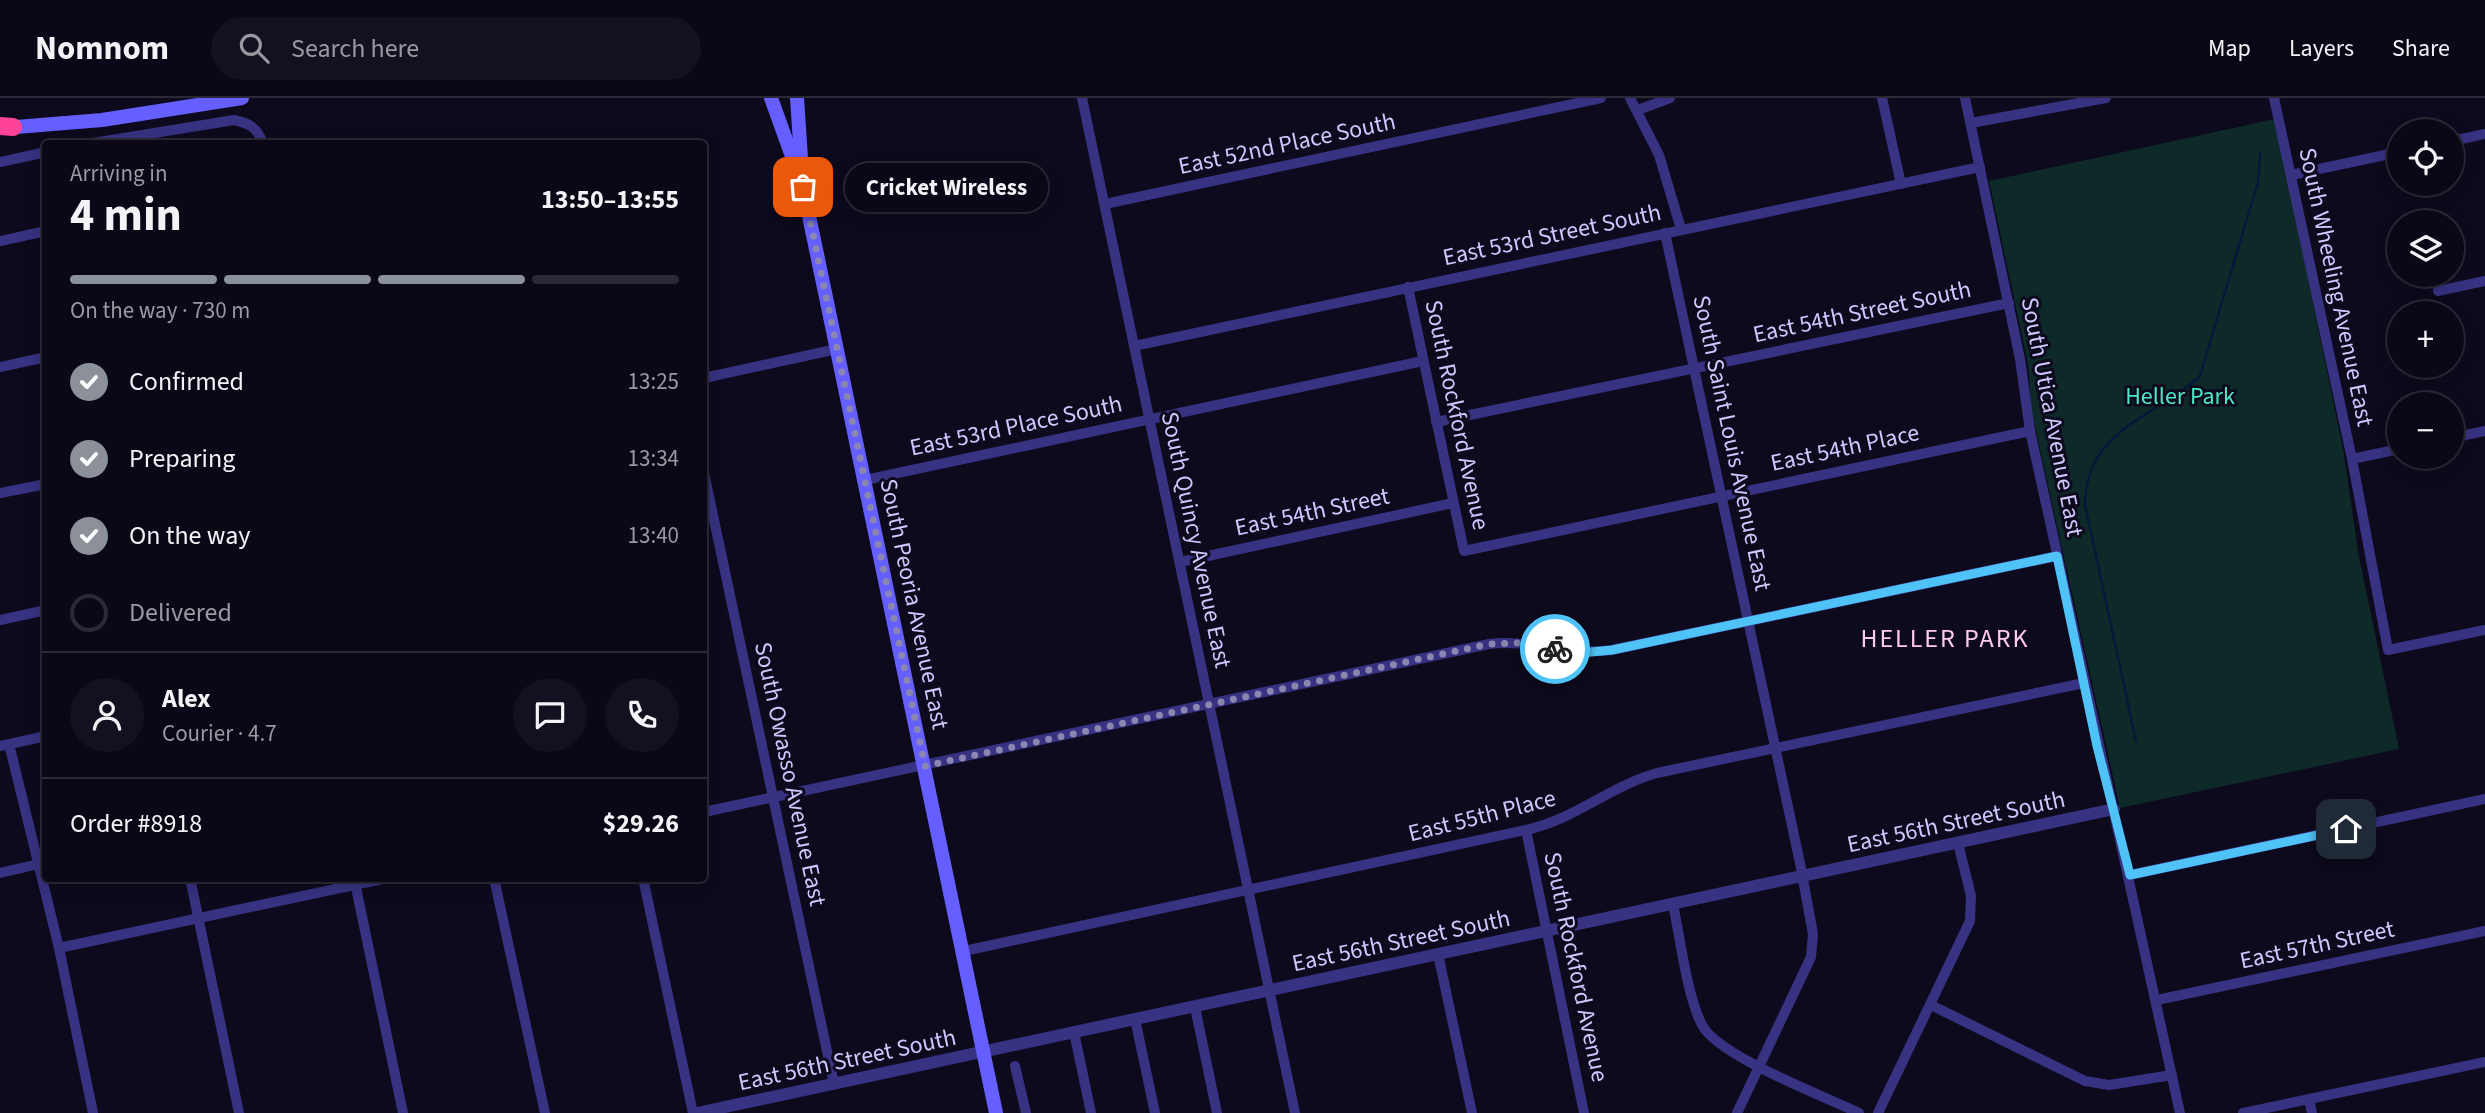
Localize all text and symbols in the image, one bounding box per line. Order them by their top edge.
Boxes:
search box [211,17,701,80]
text: Nomnom [35,25,169,72]
icon: search [235,29,273,67]
text: Search here [291,30,419,67]
text: Map [2208,31,2251,66]
text: Layers [2289,31,2354,66]
text: Share [2392,31,2450,66]
street label: East 52nd Place South [1175,104,1399,184]
map controls [2387,119,2464,469]
button: locate [2387,119,2464,196]
street label: South Wheeling Avenue East [2289,145,2383,429]
text: Arriving in [70,157,168,190]
pin [773,157,833,217]
callout: Cricket Wireless [845,162,1048,212]
icon: bag [784,168,822,206]
text: Cricket Wireless [866,171,1027,204]
text: 13:50–13:55 [541,181,679,218]
text: 4 min [70,183,182,248]
street label: East 53rd Street South [1440,195,1664,275]
button: layers [2387,210,2464,287]
street label: East 54th Street South [1750,272,1974,352]
street label: South Saint Louis Avenue East [1684,292,1780,594]
text: On the way · 730 m [70,294,250,327]
street label: South Utica Avenue East [2012,294,2092,540]
street label: South Rockford Avenue [1416,297,1498,533]
button: + [2387,301,2464,378]
icon: check [70,363,108,401]
text: Confirmed [129,363,244,400]
text: 13:25 [628,365,679,398]
park label: Heller Park [2125,379,2235,414]
street label: East 53rd Place South [907,386,1125,466]
button: − [2387,392,2464,469]
street label: South Quincy Avenue East [1152,409,1240,671]
street label: East 54th Place [1767,415,1923,481]
icon: check [70,440,108,478]
text: Preparing [129,440,235,477]
text: 13:34 [628,442,679,475]
street label: South Peoria Avenue East [870,476,958,732]
street label: East 54th Street [1231,479,1393,545]
icon: check [70,517,108,555]
text: On the way [129,517,250,554]
text: 13:40 [628,519,679,552]
text: Delivered [129,594,232,631]
courier [1520,614,1590,684]
district label: HELLER PARK [1860,620,2030,657]
icon: bike [1536,630,1574,668]
street label: South Owasso Avenue East [745,639,835,909]
button: person [70,678,144,752]
button: chat [513,678,587,752]
button: phone [605,678,679,752]
text: Alex [162,680,211,717]
text: Courier · 4.7 [162,717,277,750]
street label: East 55th Place [1404,781,1560,851]
street label: East 56th Street South [1844,782,2068,862]
pin [2316,799,2376,859]
text: Order #8918 [70,805,202,842]
text: $29.26 [603,805,679,842]
icon: home [2327,810,2365,848]
street label: South Rockford Avenue [1535,849,1617,1085]
street label: East 56th Street South [1289,901,1513,981]
street label: East 57th Street [2236,912,2398,978]
street label: East 56th Street South [735,1020,959,1100]

